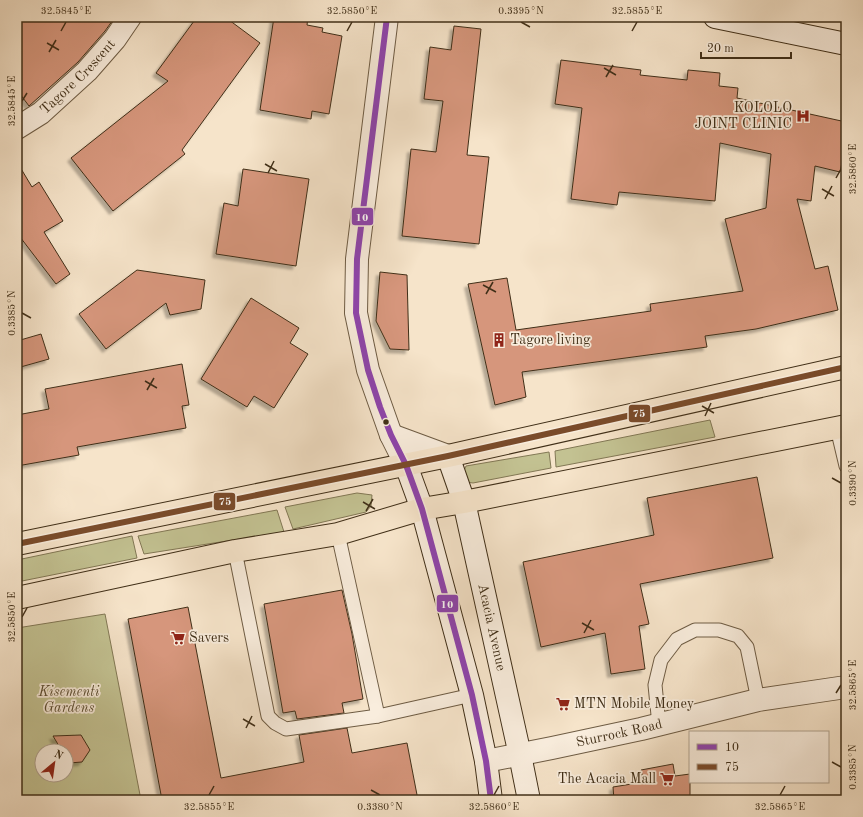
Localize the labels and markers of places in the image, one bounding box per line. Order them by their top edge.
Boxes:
place label: KOLOLO JOINT CLINIC [694,101,792,131]
hospital icon: KOLOLO JOINT CLINIC [795,108,811,124]
building icon: Tagore living [491,332,507,348]
place label: Tagore living [510,333,591,347]
unlabelled marker [381,417,391,427]
supermarket icon: Savers [170,630,186,646]
place label: Savers [189,631,229,645]
supermarket icon: MTN Mobile Money [555,696,571,712]
place label: MTN Mobile Money [574,697,695,711]
supermarket icon: The Acacia Mall [659,771,675,787]
place label: The Acacia Mall [557,772,656,786]

